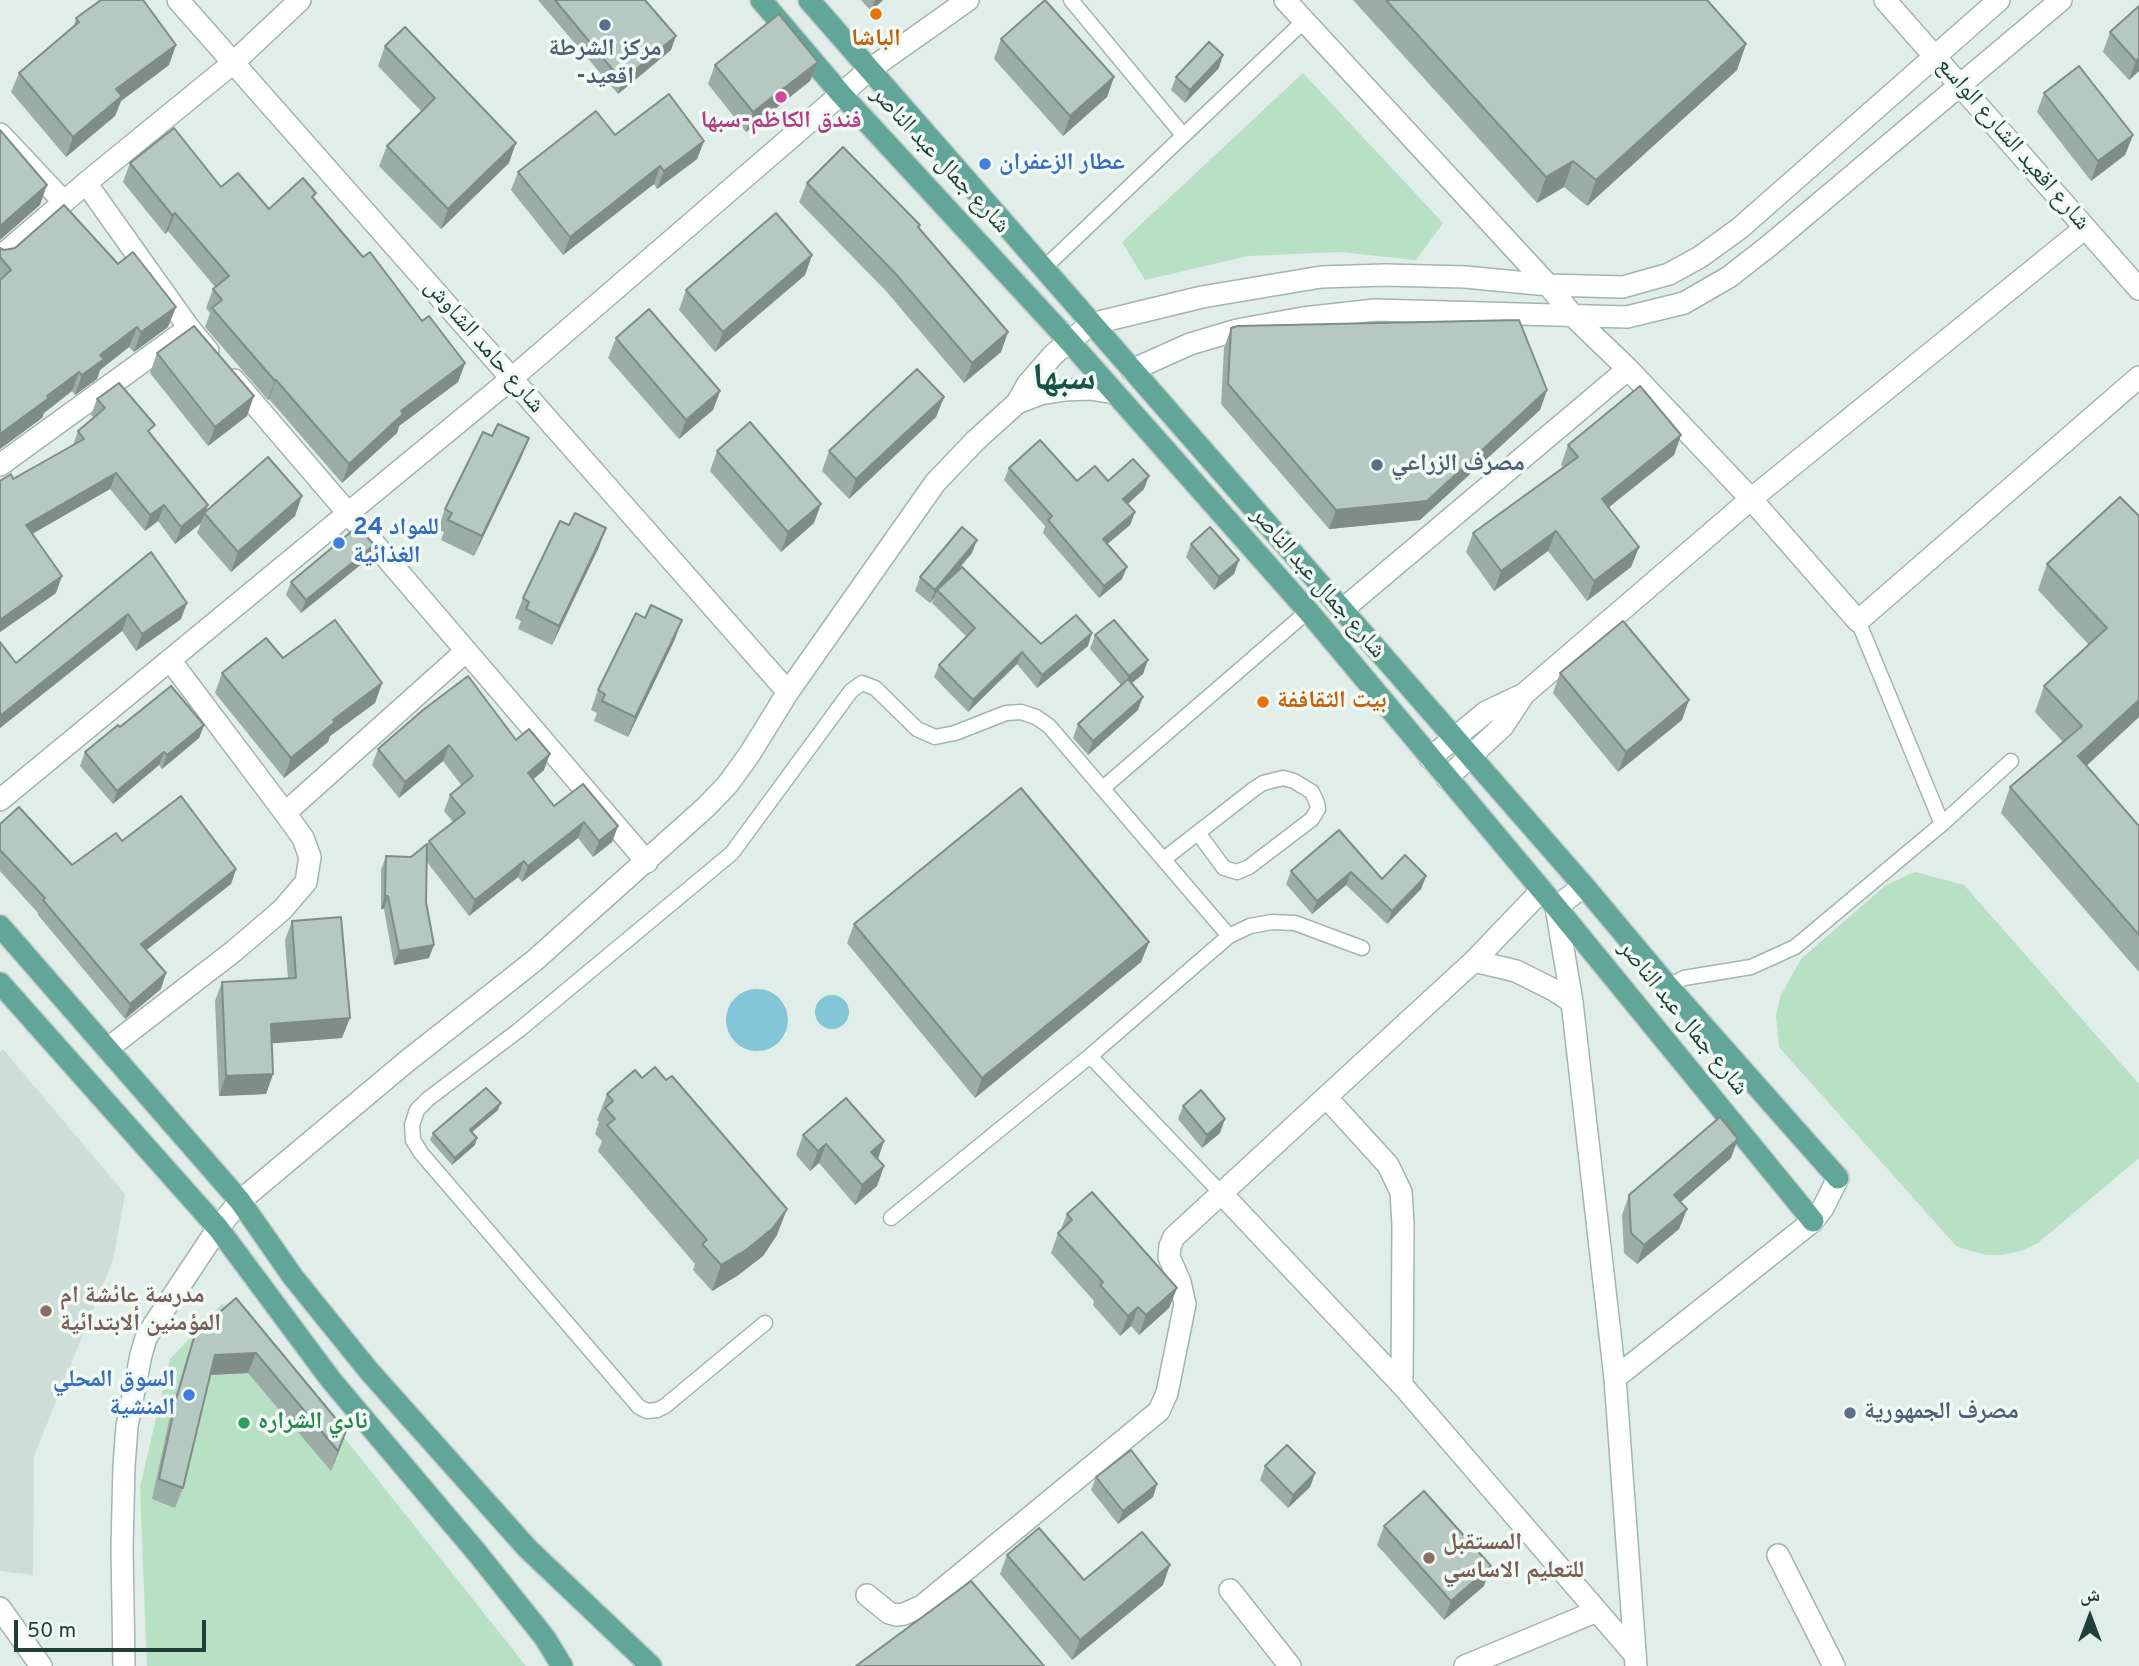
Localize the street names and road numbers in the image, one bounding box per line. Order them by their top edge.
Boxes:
street label: شارع اقعيد الشارع الواسع [1929,53,2095,237]
street label: شارع جمال عبد الناصر [863,81,1015,241]
street label: شارع حامد الشاوش [417,274,549,420]
street label: شارع جمال عبد الناصر [1243,502,1391,666]
street label: شارع جمال عبد الناصر [1611,936,1753,1102]

